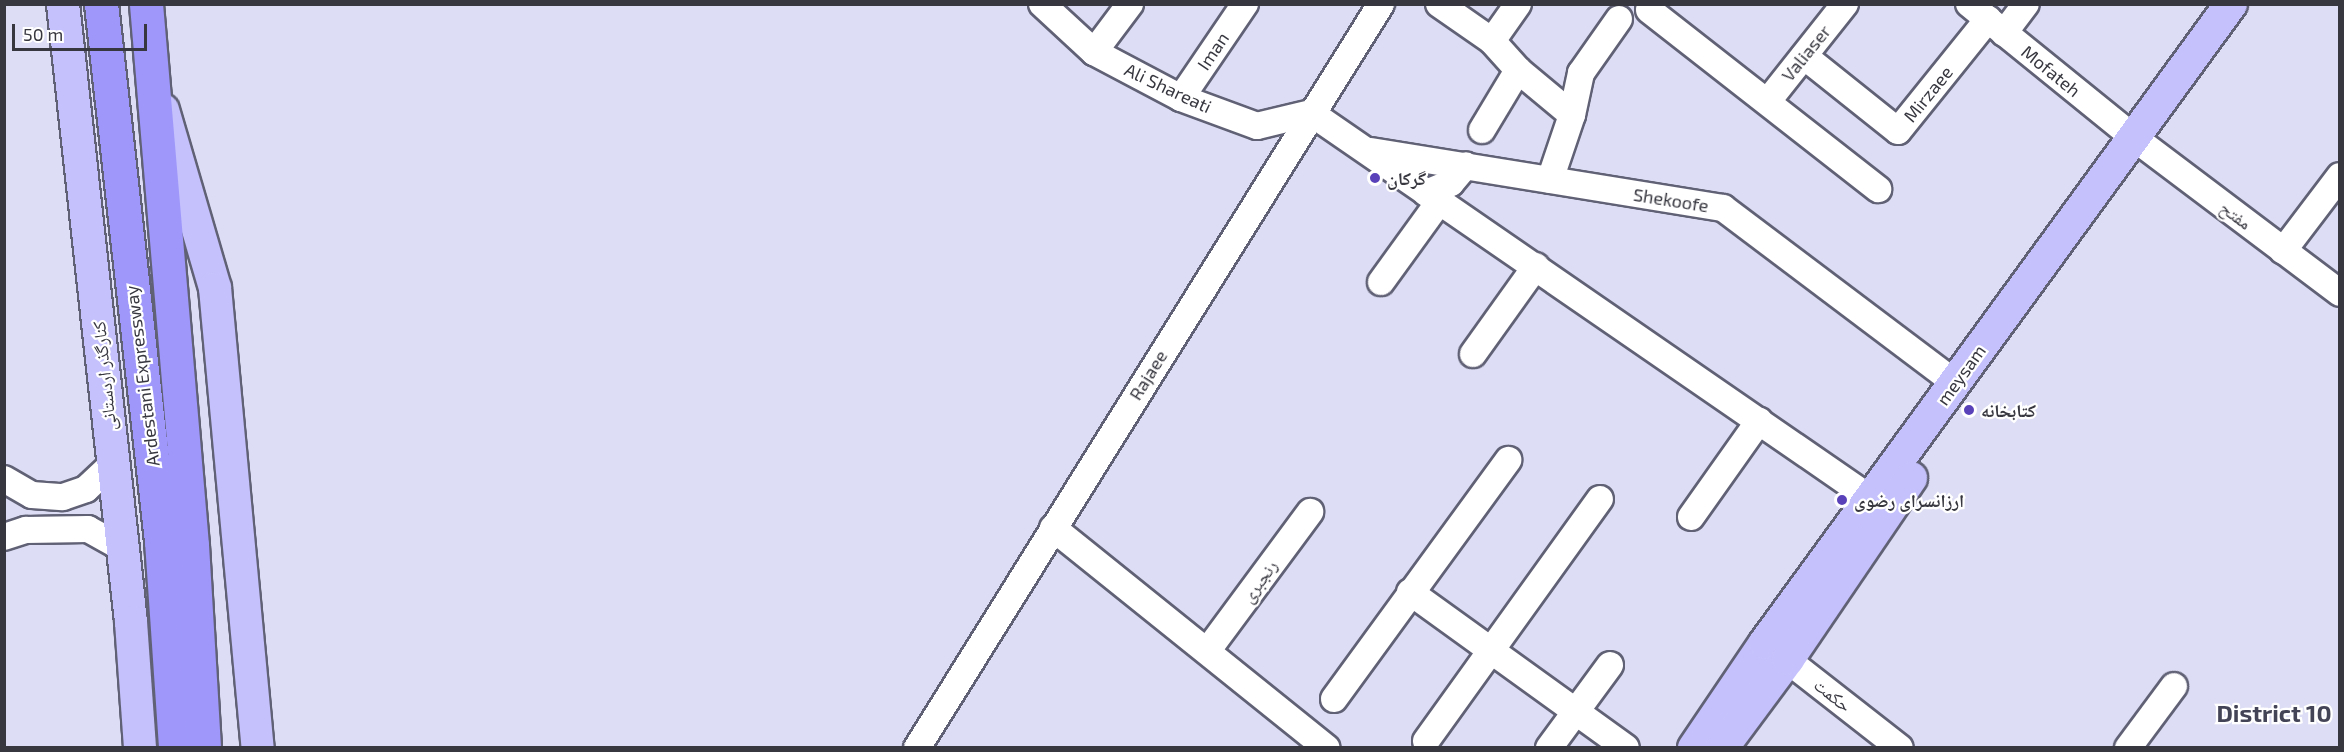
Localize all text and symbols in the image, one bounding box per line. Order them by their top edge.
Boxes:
scale bar [15,12,150,50]
street label: Valiaser [1777,21,1835,85]
text: 50 m [23,23,63,45]
street label: Iman [1193,28,1233,74]
street label: Mofateh [2017,41,2085,101]
street label: Ali Shareati [1121,58,1215,118]
street label: Mirzaee [1899,62,1957,126]
place label: گرکان [1387,167,1426,189]
marker: گرکان [1368,171,1382,185]
street label: Shekoofe [1632,183,1710,217]
street label: مفتح [2216,196,2256,234]
street label: Ardestani Expressway [120,284,164,468]
street label: کنارگذر اردستانی [88,320,120,432]
street label: meysam [1932,340,1990,410]
street label: Rajaee [1124,346,1172,404]
place label: کتابخانه [1981,399,2036,421]
marker: کتابخانه [1962,403,1976,417]
place label: ارزانسرای رضوی [1854,489,1964,511]
marker: ارزانسرای رضوی [1835,493,1849,507]
street label: رنجبری [1236,555,1282,607]
street label: حکمت [1810,674,1856,716]
district label: District 10 [2216,699,2332,727]

